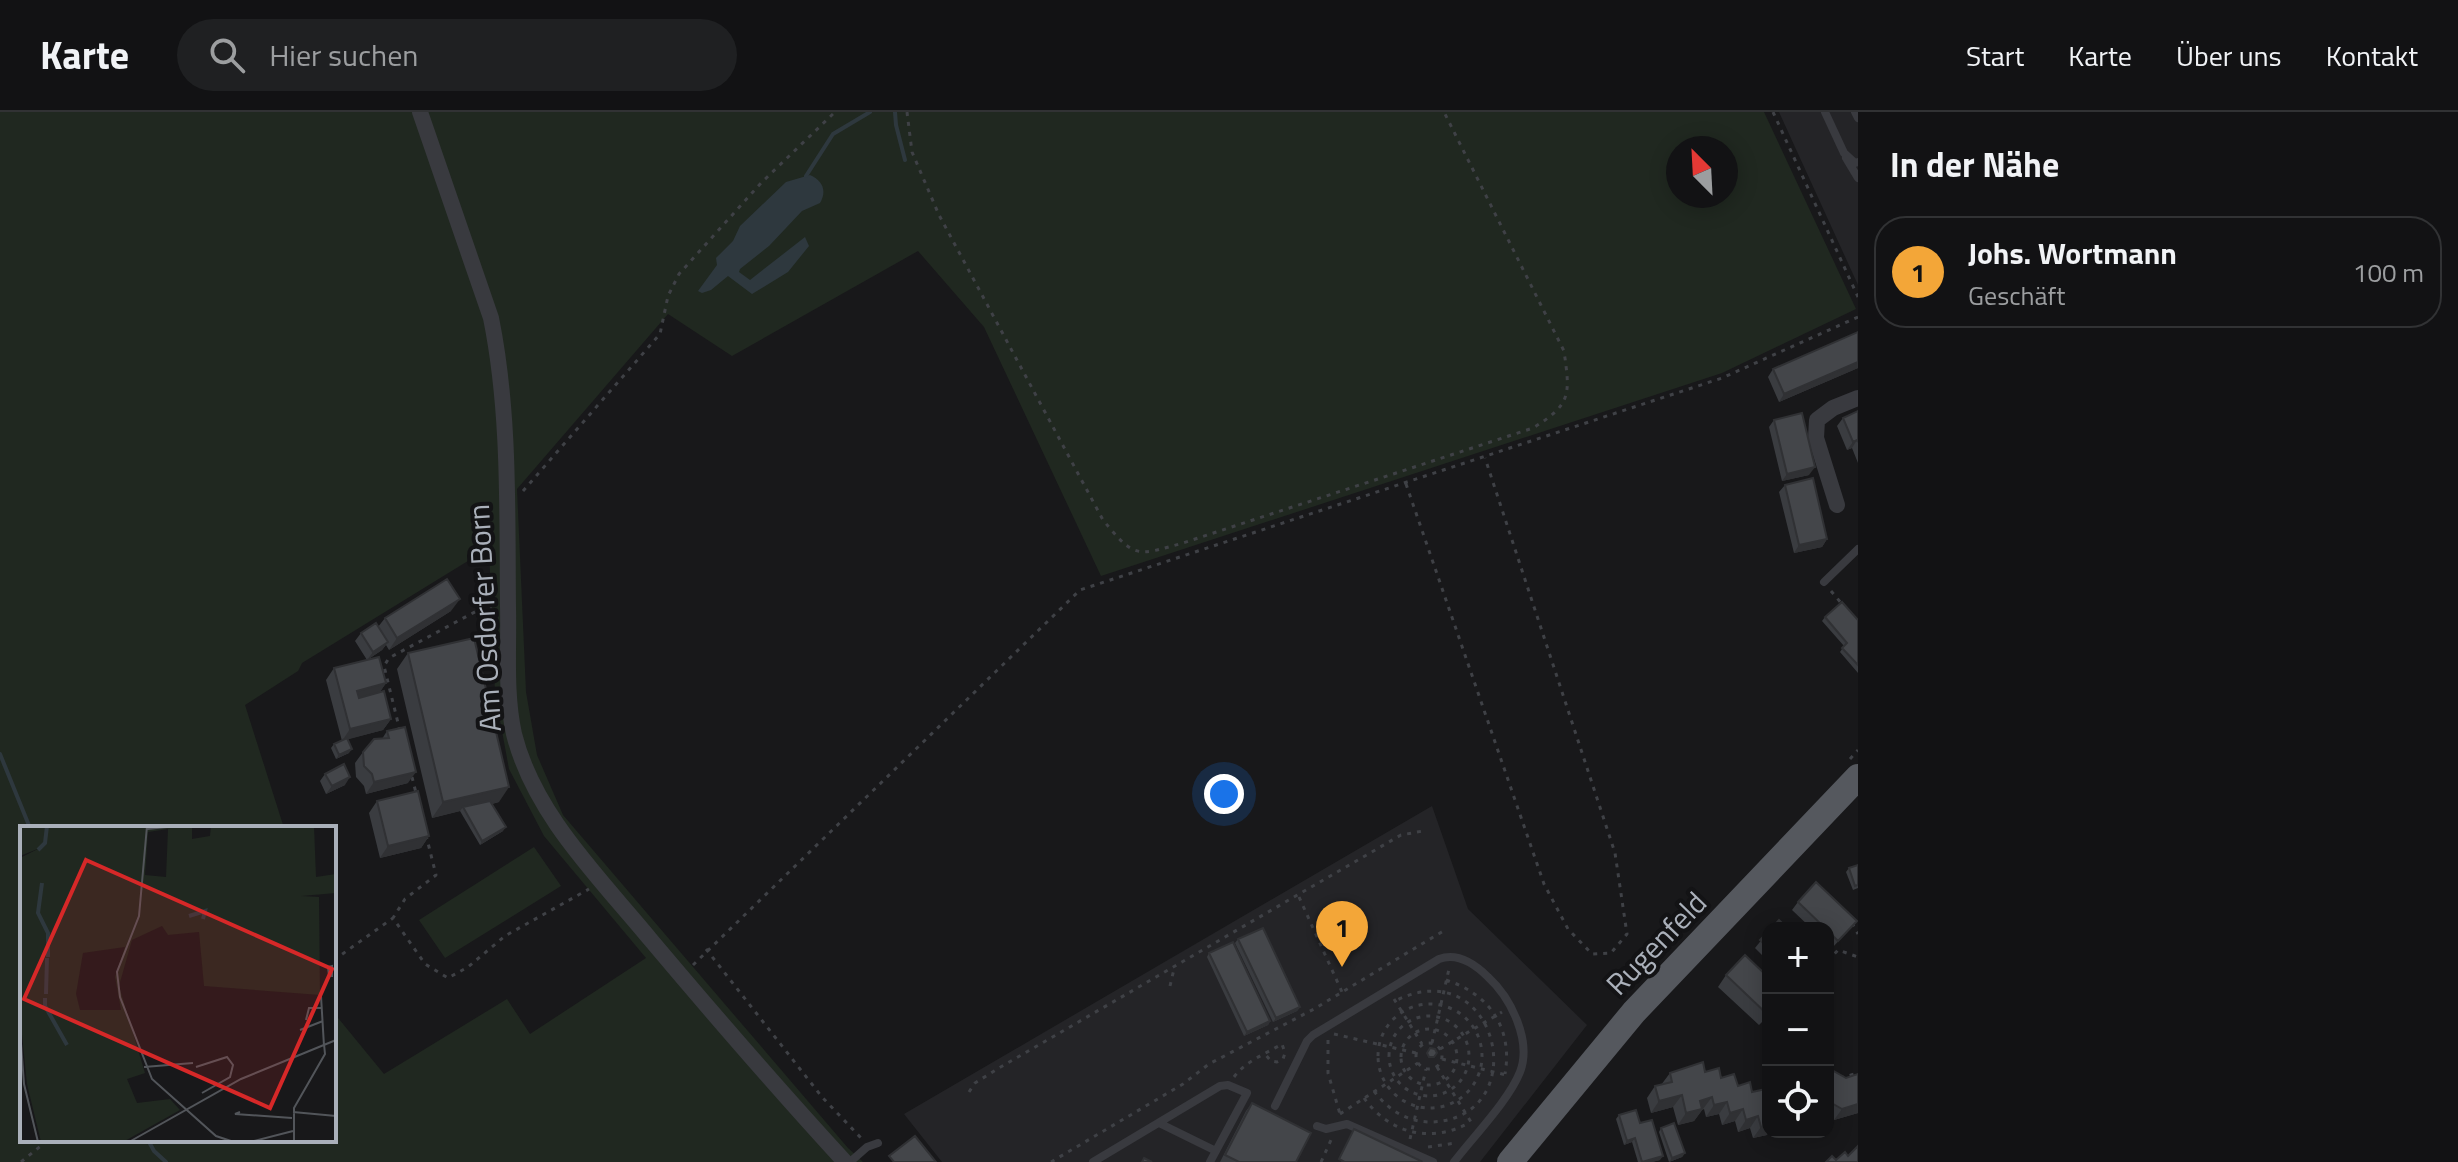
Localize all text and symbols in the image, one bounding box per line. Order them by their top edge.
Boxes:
search box [177,19,737,91]
text: Karte [40,26,129,84]
text: Hier suchen [269,32,418,78]
icon: search [205,33,249,77]
text: Start [1966,34,2024,77]
text: Karte [2068,34,2132,77]
text: Über uns [2176,34,2282,77]
text: Kontakt [2326,34,2418,77]
north arrow [1666,136,1738,208]
text: In der Nähe [1890,138,2059,190]
text: Johs. Wortmann [1968,230,2177,276]
text: 1 [1911,253,1925,292]
text: 100 m [2353,253,2424,292]
text: Geschäft [1968,276,2065,315]
street label: Am Osdorfer Born [455,503,513,733]
your location [1204,774,1244,814]
inset map [20,826,336,1142]
street label: Rugenfeld [1595,881,1717,1005]
pin: 1 [1316,901,1368,967]
map controls [1762,922,1834,1138]
button: + [1762,922,1834,994]
button: − [1762,994,1834,1066]
button: locate [1762,1066,1834,1138]

